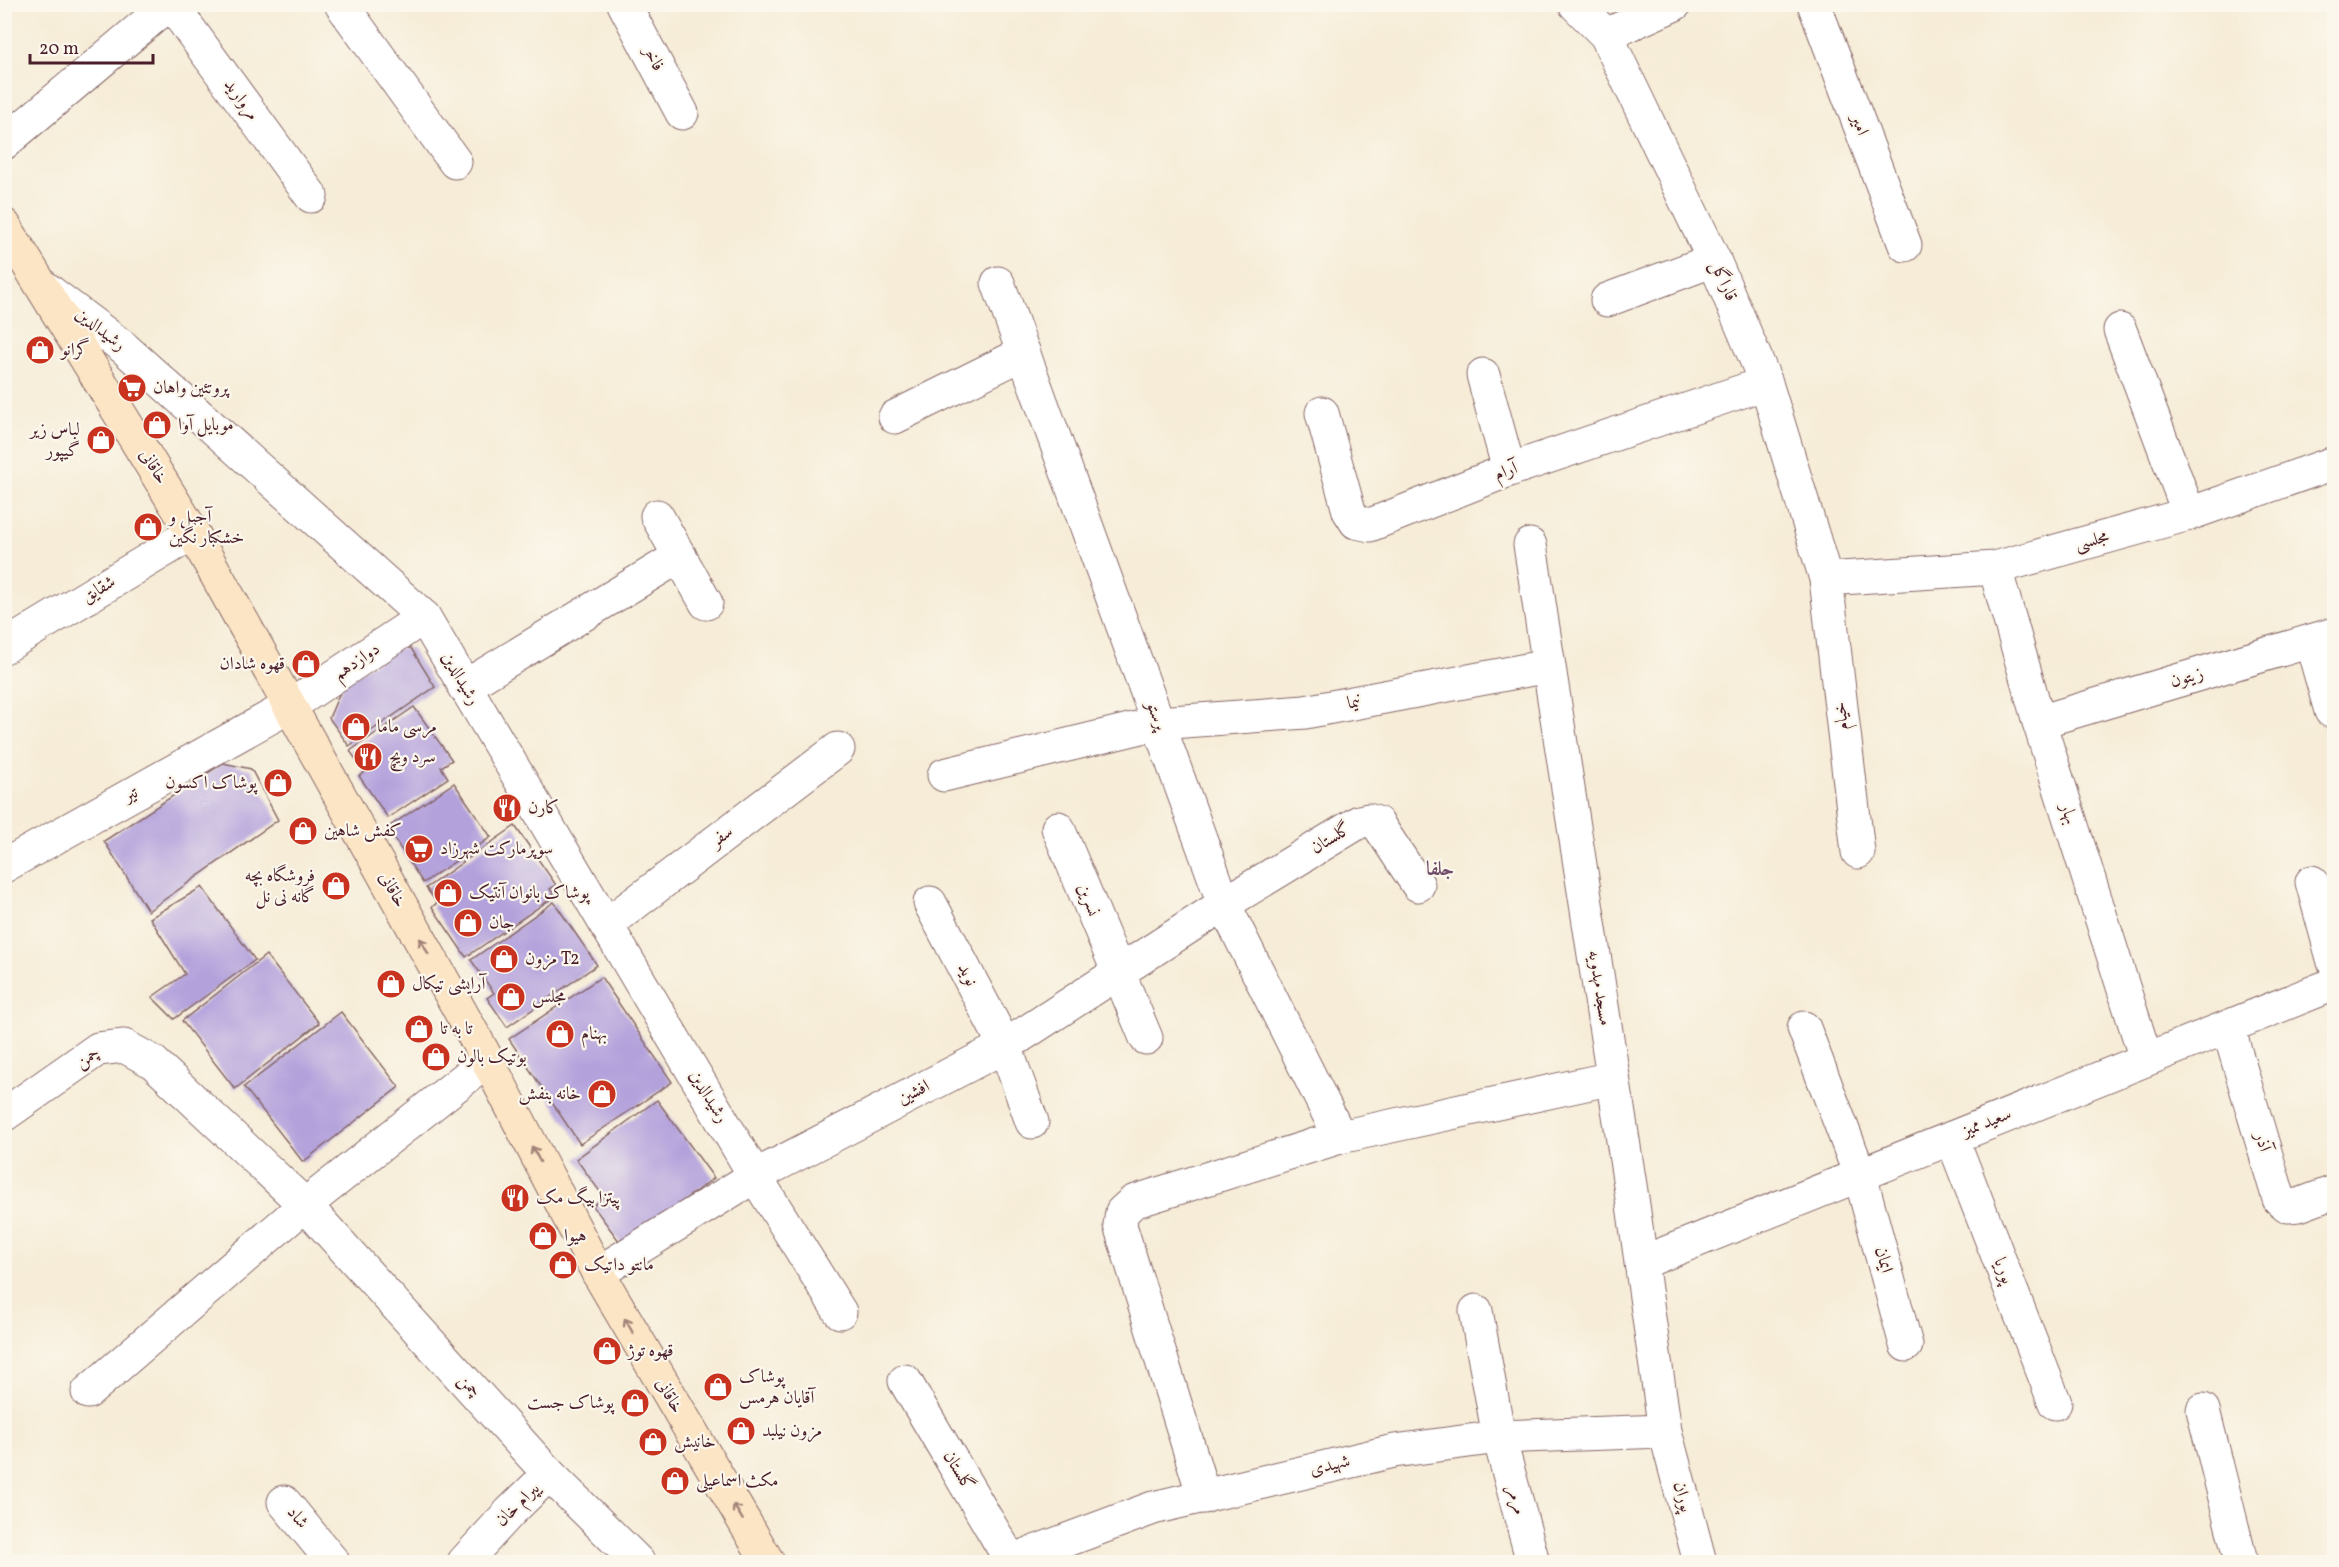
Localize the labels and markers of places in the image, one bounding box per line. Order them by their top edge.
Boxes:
shop icon: گرانو [24,334,56,366]
place label: گرانو [59,337,90,363]
supermarket icon: پروتئین واهان [116,372,148,404]
place label: پروتئین واهان [153,376,230,401]
shop icon: موبایل آوا [141,409,173,441]
place label: موبایل آوا [178,413,234,438]
place label: لباس زیر گیپور [28,418,80,464]
shop icon: لباس زیر گیپور [85,424,117,456]
place label: آجیل و خشکبار نگین [167,505,244,551]
shop icon: آجیل و خشکبار نگین [132,511,164,543]
shop icon: قهوه شادان [290,648,322,680]
place label: قهوه شادان [220,652,285,677]
shop icon: مرسی ماما [340,711,372,743]
place label: مرسی ماما [377,715,437,740]
restaurant icon: سرد ویچ [352,741,384,773]
place label: سرد ویچ [389,745,436,772]
shop icon: پوشاک اکسون [262,767,294,799]
place label: پوشاک اکسون [165,771,259,796]
restaurant icon: کارن [491,792,523,824]
place label: کارن [528,796,559,821]
shop icon: کفش شاهین [287,815,319,847]
place label: کفش شاهین [324,819,402,844]
supermarket icon: سوپرمارکت شهرزاد [403,833,435,865]
place label: سوپرمارکت شهرزاد [440,837,553,862]
place label: فروشگاه بچه گانه نی نل [245,863,315,910]
shop icon: فروشگاه بچه گانه نی نل [320,870,352,902]
shop icon: پوشاک بانوان آنتیک [432,877,464,909]
place label: پوشاک بانوان آنتیک [469,881,591,906]
shop icon: جان [452,907,484,939]
place label: جان [489,911,514,936]
shop icon: مزون T2 [488,943,520,975]
place label: مزون T2 [525,947,580,972]
shop icon: آرایشی تیکال [375,968,407,1000]
place label: آرایشی تیکال [412,972,488,997]
shop icon: مجلس [495,981,527,1013]
place label: مجلس [532,985,566,1010]
shop icon: تا به تا [403,1013,435,1045]
place label: تا به تا [440,1017,473,1042]
shop icon: بهنام [544,1018,576,1050]
place label: بهنام [581,1022,607,1049]
shop icon: بوتیک بالون [420,1041,452,1073]
place label: بوتیک بالون [457,1045,527,1070]
shop icon: خانه بنفش [586,1078,618,1110]
place label: خانه بنفش [518,1082,581,1107]
restaurant icon: پیتزا بیگ مک [499,1182,531,1214]
place label: پیتزا بیگ مک [536,1185,621,1211]
shop icon: هیوا [527,1220,559,1252]
place label: هیوا [564,1224,587,1249]
shop icon: مانتو داتیک [547,1249,579,1281]
place label: مانتو داتیک [584,1253,654,1278]
shop icon: قهوه توژ [591,1335,623,1367]
place label: قهوه توژ [626,1339,674,1364]
place label: پوشاک آقایان هرمس [739,1365,817,1411]
shop icon: پوشاک آقایان هرمس [702,1371,734,1403]
shop icon: پوشاک جست [619,1387,651,1419]
place label: پوشاک جست [527,1391,616,1416]
shop icon: مزون نیلبد [725,1415,757,1447]
place label: مزون نیلبد [762,1419,822,1444]
shop icon: خانیش [637,1426,669,1458]
place label: خانیش [674,1430,716,1455]
shop icon: مکث اسماعیلی [659,1465,691,1497]
place label: مکث اسماعیلی [696,1469,779,1494]

